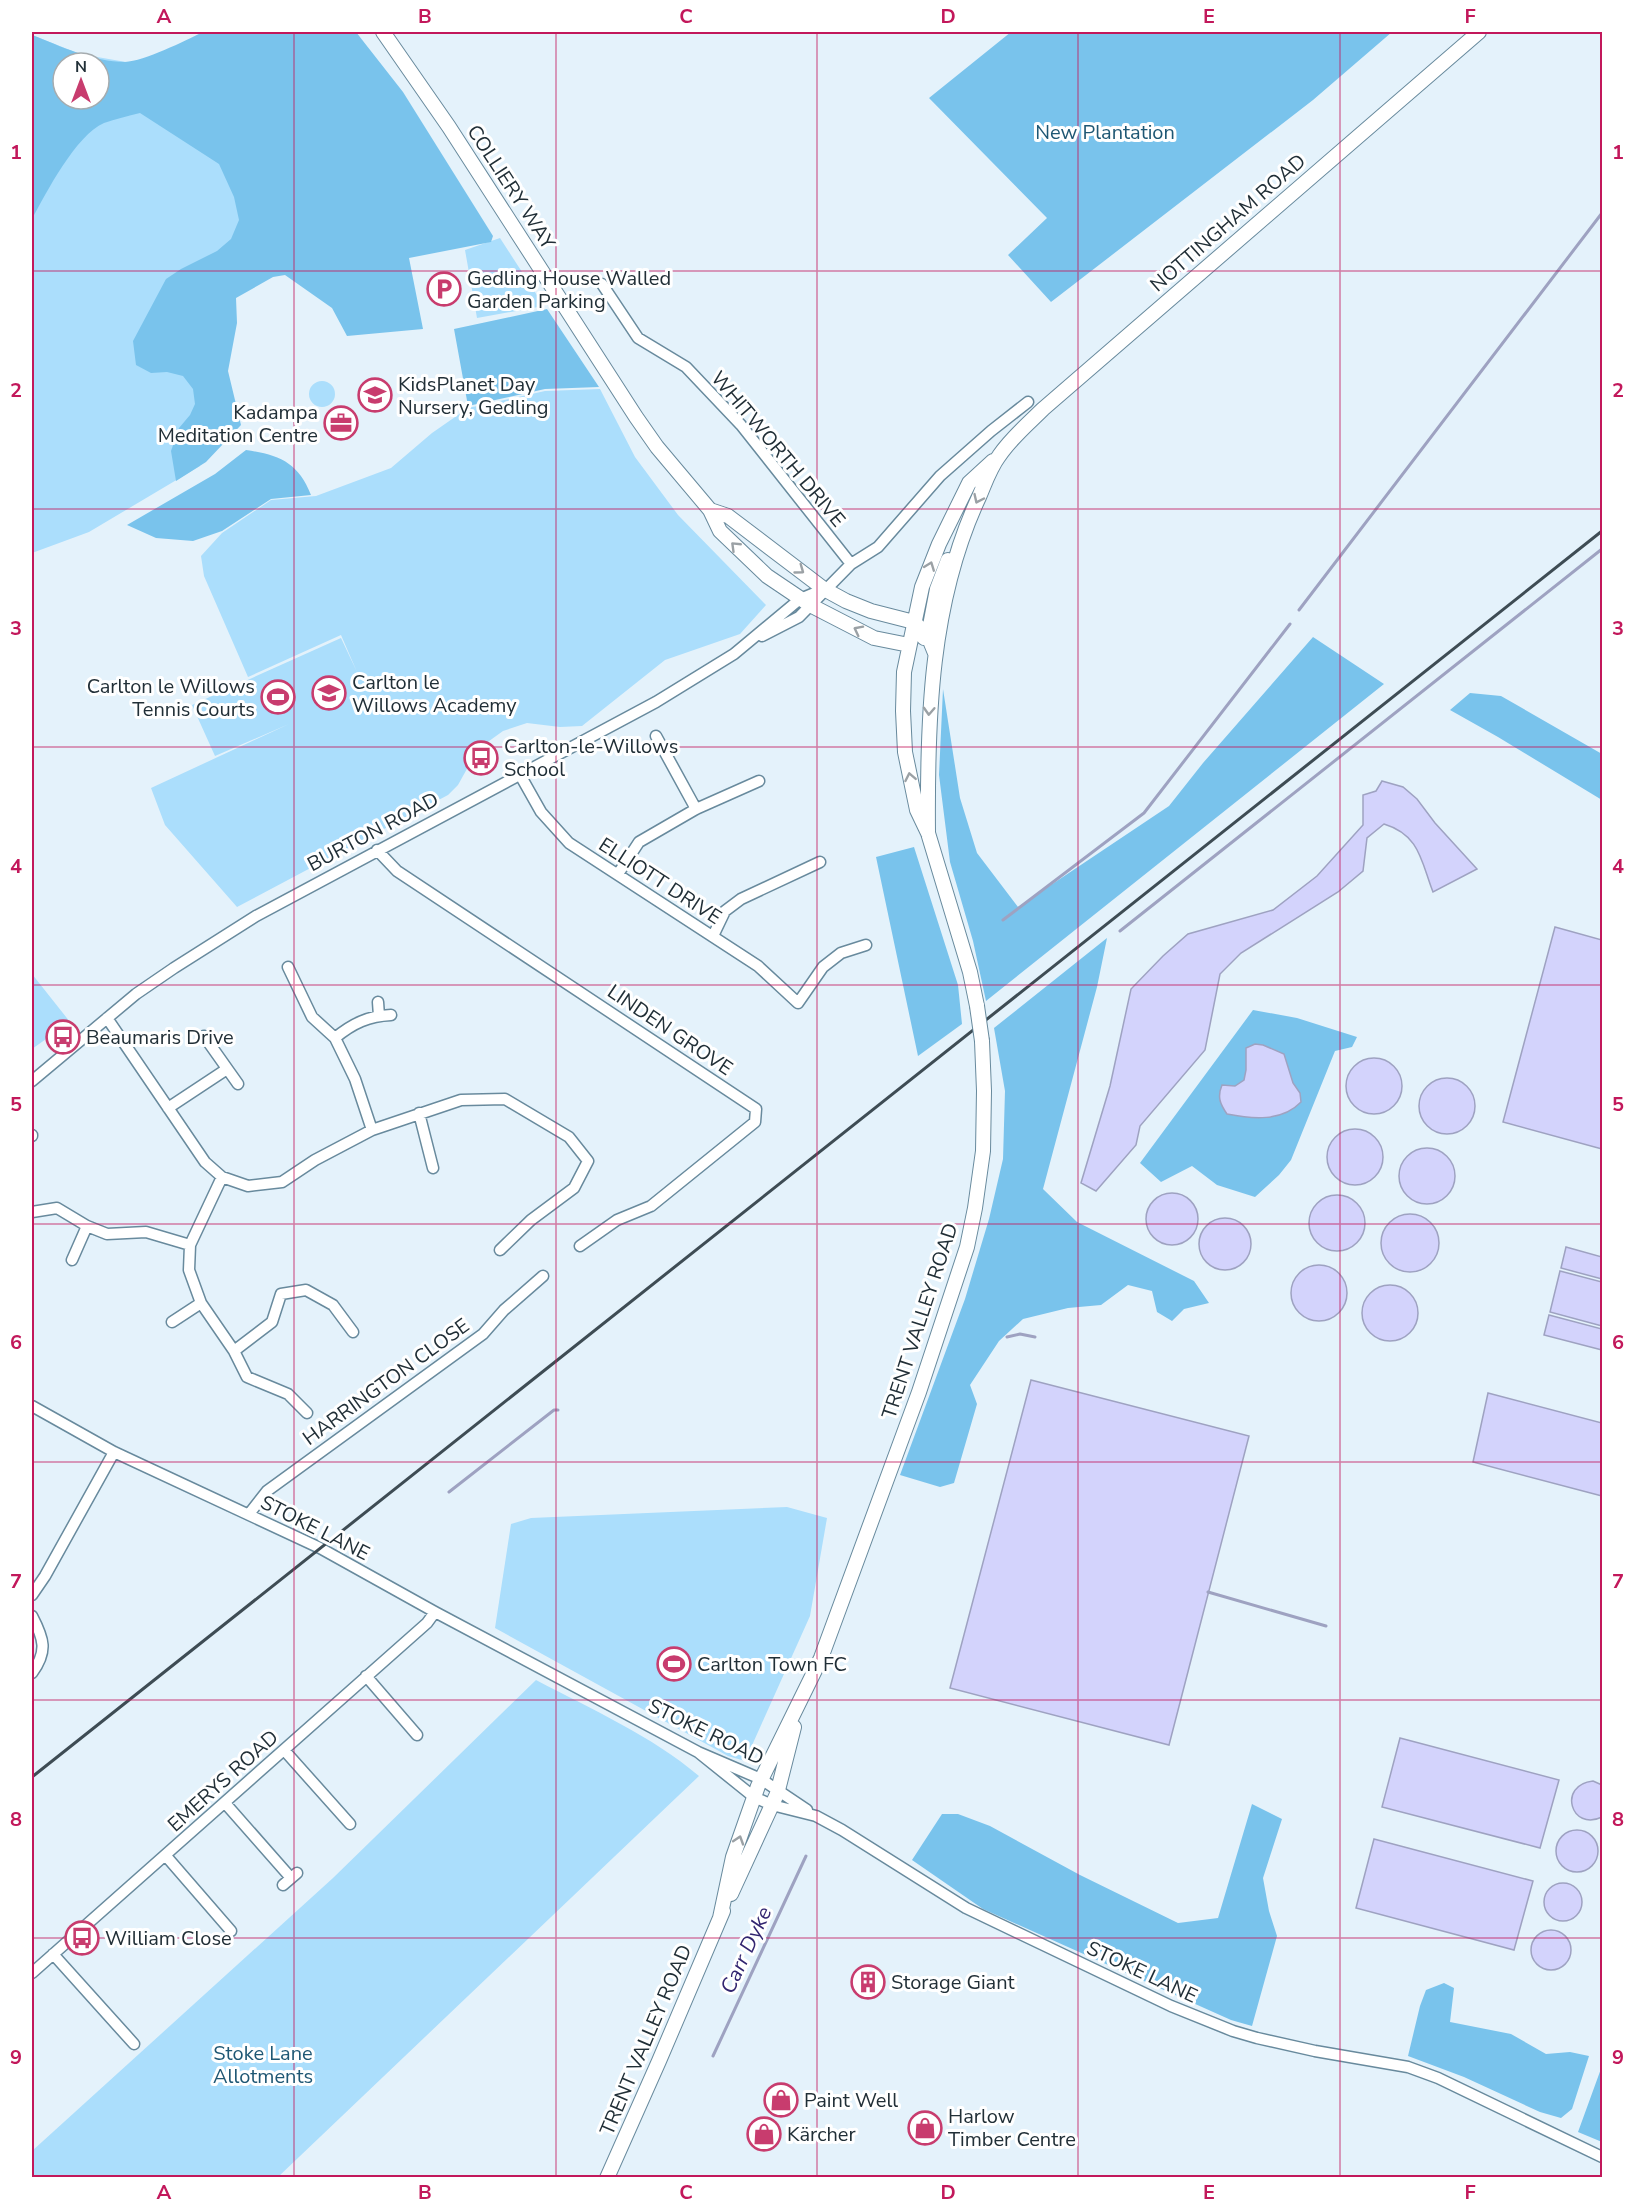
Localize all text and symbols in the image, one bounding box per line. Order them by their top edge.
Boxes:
text: A [157,3,172,30]
text: B [418,3,432,30]
text: C [679,3,693,30]
text: D [940,3,956,30]
text: E [1203,3,1215,30]
text: F [1464,3,1476,30]
north arrow [51,51,111,111]
text: N [75,56,87,78]
park label: New Plantation [1035,119,1175,146]
street label: COLLIERY WAY [461,120,562,255]
text: 1 [10,139,22,166]
text: 1 [1612,139,1624,166]
street label: NOTTINGHAM ROAD [1144,148,1312,298]
place label: Gedling House Walled Garden Parking [467,265,671,315]
parking icon: Gedling House Walled Garden Parking [426,271,462,307]
street label: WHITWORTH DRIVE [705,365,851,533]
place label: KidsPlanet Day Nursery, Gedling [398,371,549,421]
text: 2 [10,377,22,404]
school or university icon: KidsPlanet Day Nursery, Gedling [357,377,393,413]
text: 2 [1612,377,1624,404]
place label: Kadampa Meditation Centre [158,399,318,449]
office icon: Kadampa Meditation Centre [323,405,359,441]
one-way arrow [973,493,985,504]
one-way arrow [732,542,743,553]
one-way arrow [923,561,936,572]
one-way arrow [793,563,804,574]
text: 3 [10,615,22,642]
text: 3 [1612,615,1624,642]
one-way arrow [853,626,864,637]
place label: Carlton le Willows Academy [352,669,517,719]
place label: Carlton le Willows Tennis Courts [87,673,255,723]
school or university icon: Carlton le Willows Academy [311,675,347,711]
sports icon: Carlton le Willows Tennis Courts [260,679,296,715]
one-way arrow [923,707,936,716]
place label: Carlton-le-Willows School [504,733,678,783]
bus stop icon: Carlton-le-Willows School [463,740,499,776]
one-way arrow [904,773,917,783]
street label: BURTON ROAD [303,786,443,878]
street label: ELLIOTT DRIVE [593,831,727,931]
text: 4 [10,853,22,880]
text: 4 [1612,853,1624,880]
street label: LINDEN GROVE [602,978,738,1082]
bus stop icon: Beaumaris Drive [45,1019,81,1055]
place label: Beaumaris Drive [86,1024,234,1051]
text: 5 [10,1091,22,1118]
text: 5 [1612,1091,1624,1118]
street label: TRENT VALLEY ROAD [876,1220,964,1422]
street label: HARRINGTON CLOSE [297,1312,475,1452]
text: 6 [10,1329,22,1356]
text: 6 [1612,1329,1624,1356]
street label: STOKE LANE [256,1489,374,1567]
text: 7 [10,1568,22,1595]
text: 7 [1612,1568,1624,1595]
sports icon: Carlton Town FC [656,1646,692,1682]
place label: Carlton Town FC [697,1651,847,1678]
street label: STOKE ROAD [644,1692,768,1772]
street label: EMERYS ROAD [162,1724,284,1838]
text: 8 [10,1806,22,1833]
text: 8 [1612,1806,1624,1833]
one-way arrow [731,1835,744,1846]
water label: Carr Dyke [714,1902,778,1998]
bus stop icon: William Close [64,1920,100,1956]
place label: William Close [105,1925,232,1952]
street label: STOKE LANE [1082,1935,1202,2009]
street label: TRENT VALLEY ROAD [594,1941,698,2139]
building icon: Storage Giant [850,1964,886,2000]
place label: Storage Giant [891,1969,1016,1996]
park label: Stoke Lane Allotments [213,2040,313,2090]
text: 9 [10,2044,22,2071]
text: 9 [1612,2044,1624,2071]
shop icon: Paint Well [763,2082,799,2118]
place label: Paint Well [804,2087,898,2114]
place label: Harlow Timber Centre [948,2103,1076,2153]
shop icon: Harlow Timber Centre [907,2110,943,2146]
shop icon: Kärcher [746,2116,782,2152]
place label: Kärcher [787,2121,856,2148]
text: A [157,2179,172,2206]
text: B [418,2179,432,2206]
text: C [679,2179,693,2206]
text: D [940,2179,956,2206]
text: E [1203,2179,1215,2206]
text: F [1464,2179,1476,2206]

